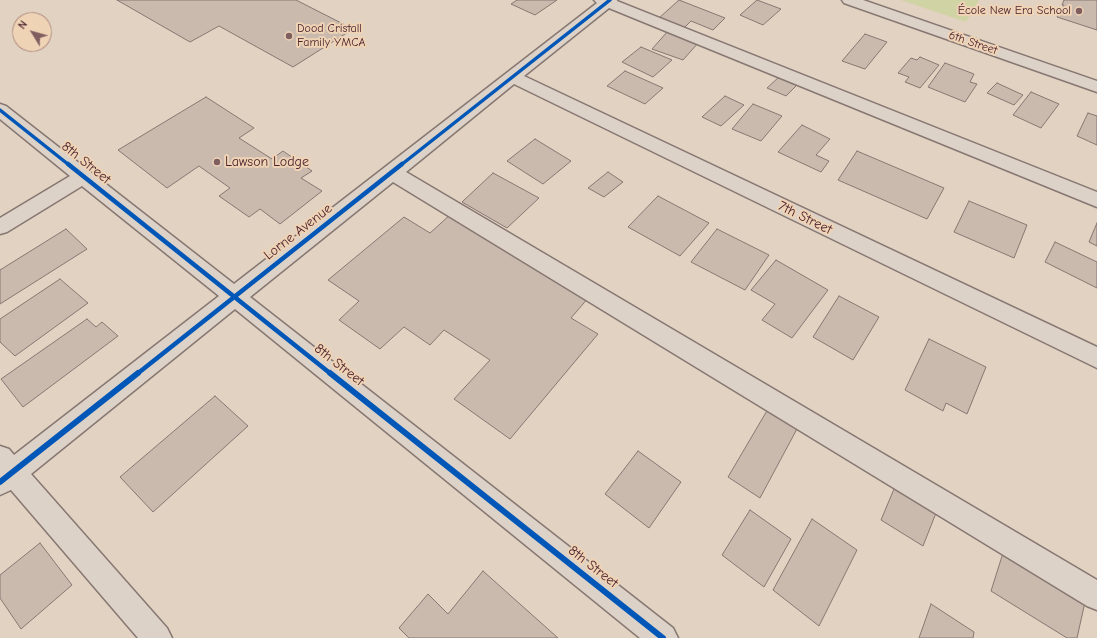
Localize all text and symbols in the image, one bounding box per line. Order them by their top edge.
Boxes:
place label: École New Era School [958,4,1071,18]
marker: École New Era School [1074,6,1084,16]
north arrow [12,12,52,52]
text: N [15,18,30,32]
place label: Dood Cristall Family YMCA [297,22,366,50]
street label: 6th Street [947,28,999,58]
marker: Dood Cristall Family YMCA [284,31,294,41]
street label: 8th Street [58,138,114,188]
place label: Lawson Lodge [225,154,309,170]
marker: Lawson Lodge [212,157,222,167]
street label: 7th Street [775,198,835,238]
street label: Lorne Avenue [261,200,335,264]
street label: 8th Street [311,340,367,390]
street label: 8th Street [565,542,621,592]

